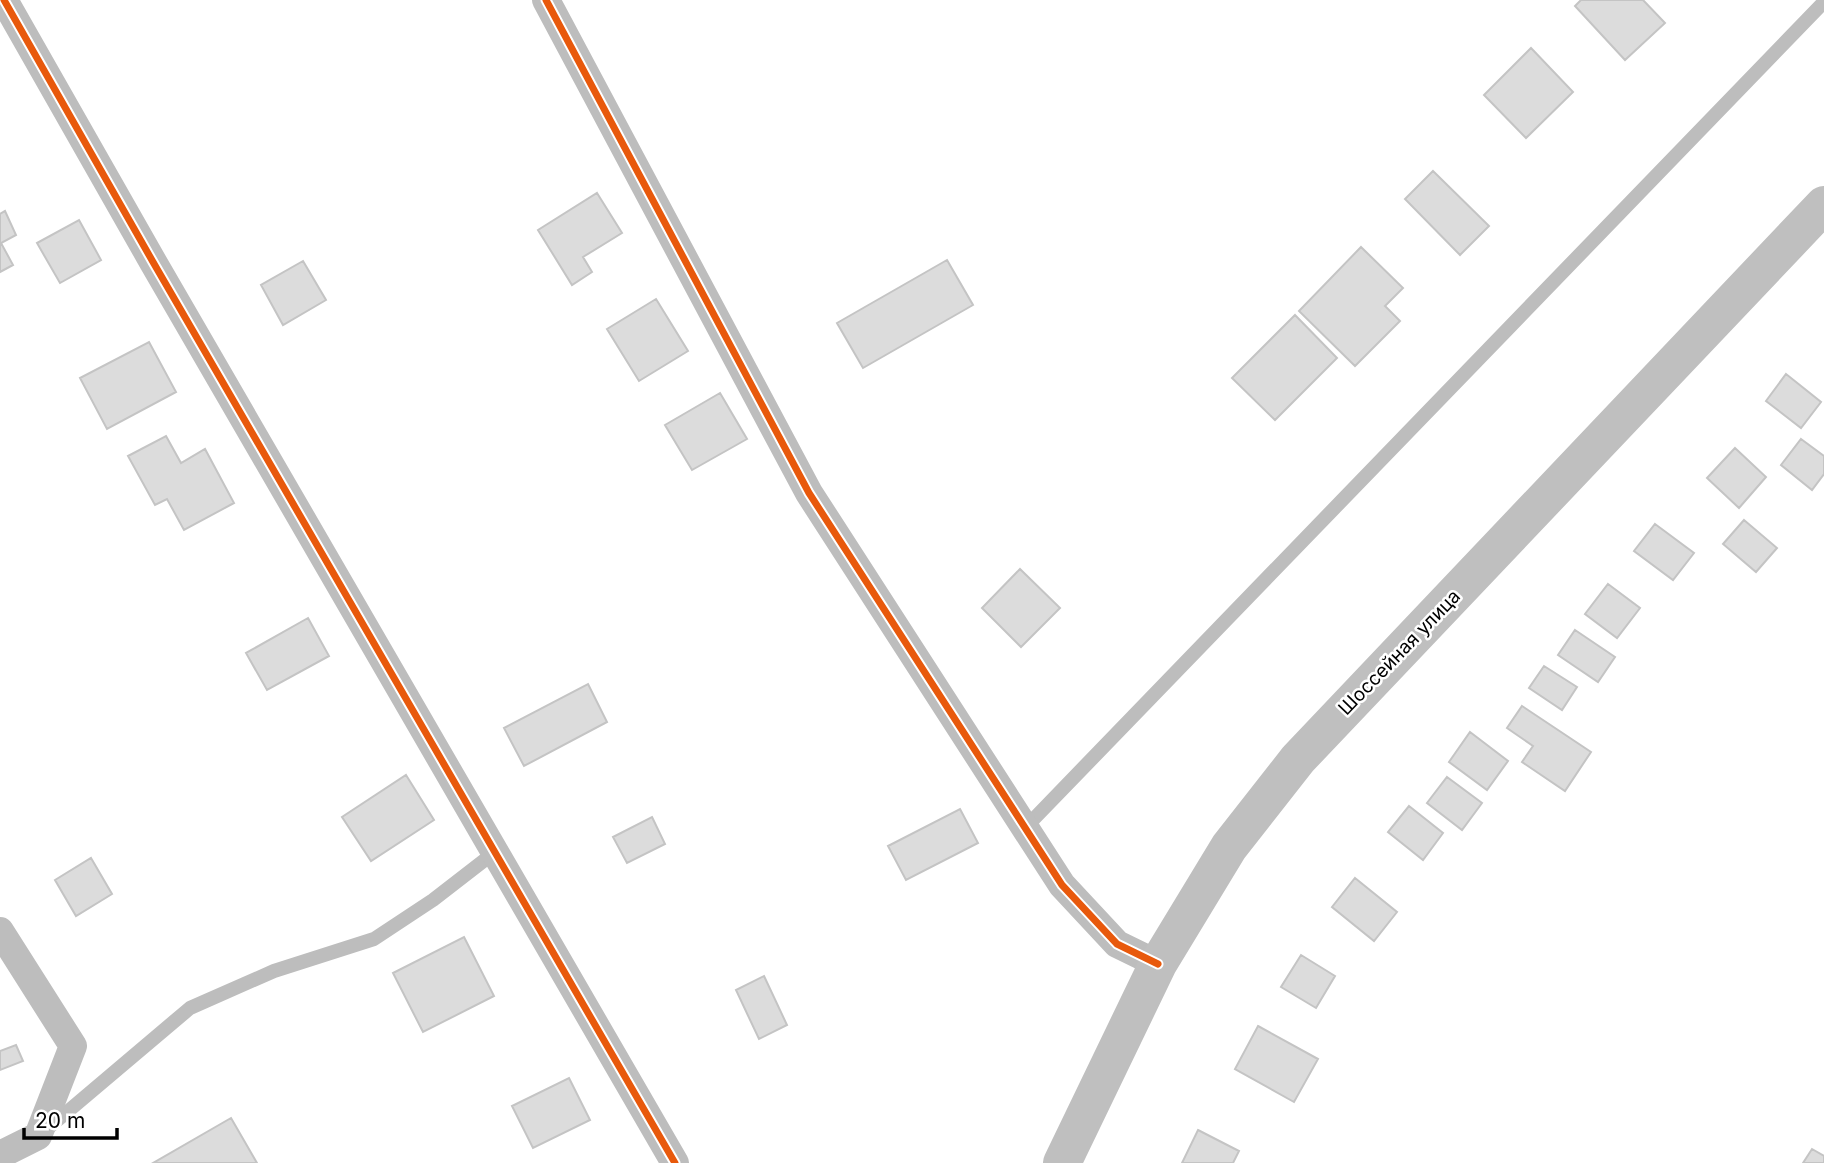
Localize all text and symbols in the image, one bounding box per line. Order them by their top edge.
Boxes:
street label: Шоссейная улица [1334,585,1465,720]
scale bar [24,1096,117,1140]
text: 20 m [35,1108,85,1133]

